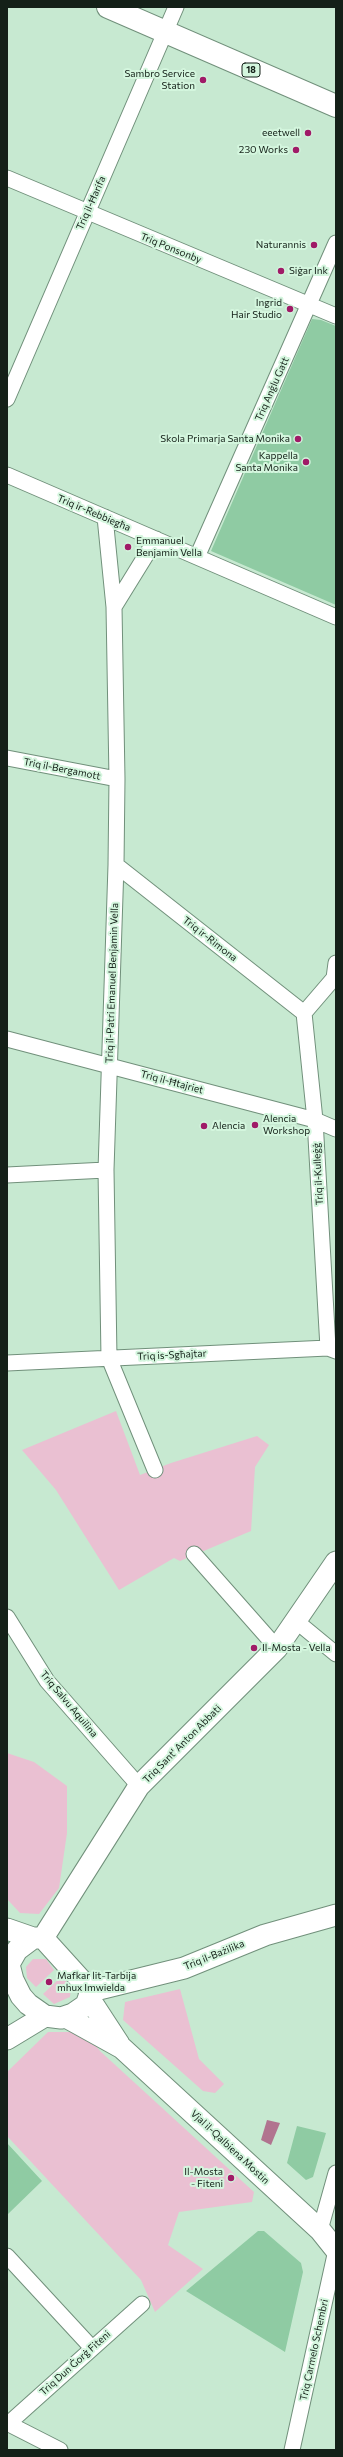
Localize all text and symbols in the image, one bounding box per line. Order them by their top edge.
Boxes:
road number: 18 [242,63,260,77]
place label: Sambro Service Station [124,68,195,92]
marker: Sambro Service Station [198,75,208,85]
place label: eeetwell [262,127,300,139]
marker: eeetwell [303,128,313,138]
place label: 230 Works [239,144,288,156]
marker: 230 Works [291,145,301,155]
street label: Triq il-Ħarifa [74,174,108,232]
street label: Triq Ponsonby [139,230,203,266]
place label: Naturannis [256,239,306,251]
marker: Naturannis [309,240,319,250]
place label: Siġar Ink [289,265,328,277]
marker: Siġar Ink [276,266,286,276]
place label: Ingrid Hair Studio [231,297,282,320]
marker: Ingrid Hair Studio [285,304,295,314]
street label: Triq Anġlu Gatt [253,355,291,423]
place label: Skola Primarja Santa Monika [160,433,290,445]
marker: Skola Primarja Santa Monika [293,434,303,444]
place label: Kappella Santa Monika [235,450,298,474]
marker: Kappella Santa Monika [301,457,311,467]
street label: Triq ir-Rebbiegħa [56,492,132,534]
place label: Emmanuel Benjamin Vella [136,535,202,558]
marker: Emmanuel Benjamin Vella [123,542,133,552]
street label: Triq il-Bergamott [22,756,102,782]
street label: Triq il-Patri Emanuel Benjamin Vella [103,903,121,1063]
street label: Triq ir-Rimona [180,914,240,964]
street label: Triq il-Ħtajriet [139,1068,205,1096]
place label: Alencia Workshop [263,1113,310,1136]
place label: Alencia [212,1120,245,1132]
marker: Alencia Workshop [250,1120,260,1130]
marker: Alencia [199,1121,209,1131]
street label: Triq il-Kulleġġ [310,1142,326,1206]
street label: Triq is-Sgħajtar [137,1347,207,1363]
place label: Il-Mosta - Vella [262,1642,331,1654]
marker: Il-Mosta - Vella [249,1643,259,1653]
street label: Triq Salvu Aquilina [38,1668,100,1740]
street label: Triq Sant' Anton Abbati [140,1702,224,1786]
street label: Triq il-Bażilika [182,1937,246,1973]
place label: Mafkar lit-Tarbija mhux Imwielda [57,1970,136,1994]
marker: Mafkar lit-Tarbija mhux Imwielda [44,1977,54,1987]
street label: Vjal il-Qalbiena Mostin [188,2107,272,2187]
place label: Il-Mosta - Fiteni [184,2166,223,2190]
marker: Il-Mosta - Fiteni [226,2173,236,2183]
street label: Triq Carmelo Schembri [297,2298,331,2402]
street label: Triq Dun Ġorġ Fiteni [37,2328,113,2398]

